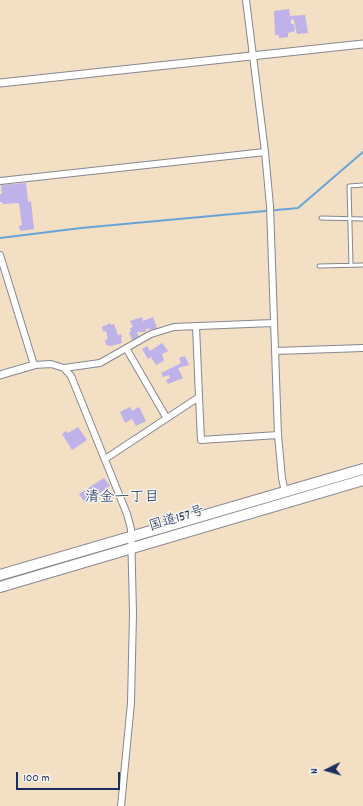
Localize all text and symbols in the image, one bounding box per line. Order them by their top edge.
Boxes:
district label: 清金一丁目 [85,490,159,508]
street label: 国道157号 [147,504,207,536]
north arrow [307,750,347,790]
scale bar [18,764,122,790]
text: N [307,768,323,774]
text: 100 m [23,770,50,787]

